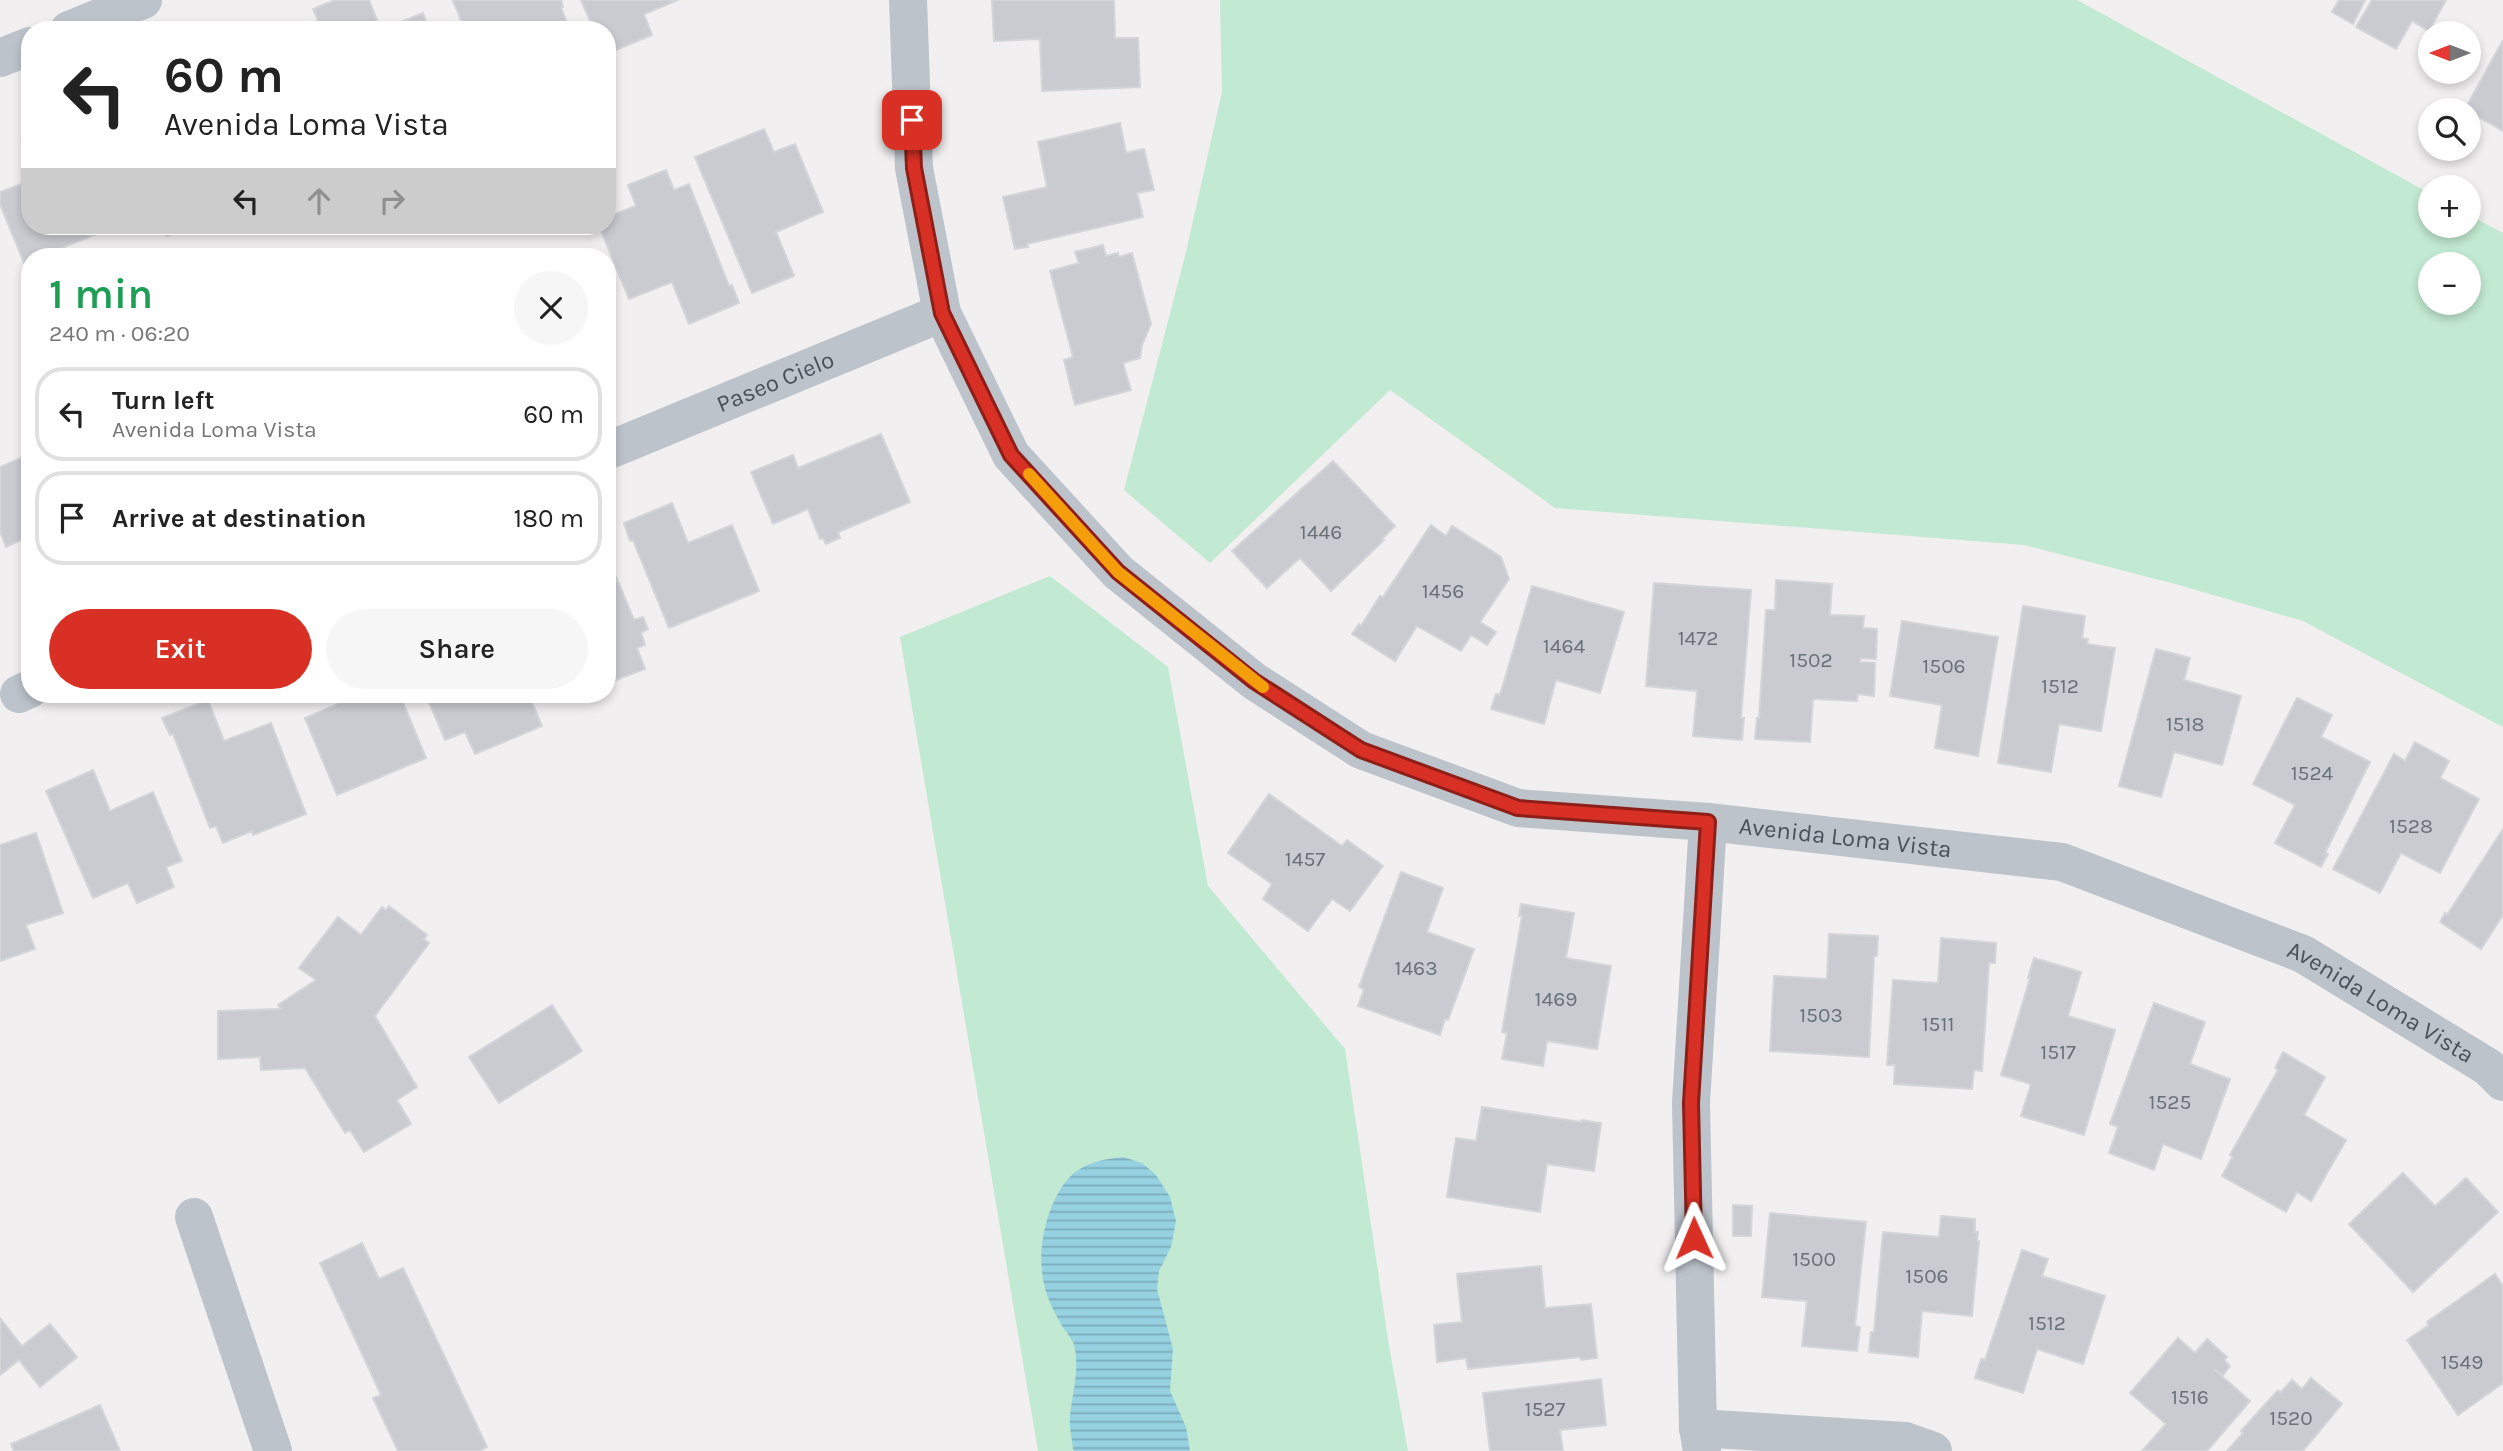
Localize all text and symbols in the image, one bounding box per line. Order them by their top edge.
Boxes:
north arrow [2418,21,2482,84]
map controls [2418,21,2481,315]
text: 60 m [164,47,284,104]
icon: left [49,49,140,140]
pin [882,90,942,150]
button: search [2418,98,2481,161]
icon: arrive [893,101,931,139]
text: Avenida Loma Vista [164,106,449,143]
button: + [2418,175,2481,238]
icon: left [227,182,265,220]
icon: ahead [300,182,338,220]
icon: right [373,182,411,220]
button: − [2418,252,2481,315]
text: 1 min [49,269,153,319]
button: close [514,271,588,345]
text: 240 m · 06:20 [49,320,190,347]
street label: Paseo Cielo [712,345,838,418]
text: Turn left [112,385,214,416]
icon: left [53,395,91,433]
text: 60 m [523,399,584,430]
text: Avenida Loma Vista [112,416,317,443]
icon: arrive [53,499,91,537]
text: Arrive at destination [112,503,366,534]
text: 180 m [514,503,584,534]
house number: 1446 [1300,520,1342,544]
house number: 1456 [1422,579,1464,603]
button: Exit [49,609,312,689]
button: Share [326,609,588,689]
house number: 1472 [1678,626,1718,650]
house number: 1464 [1543,634,1585,658]
house number: 1502 [1789,648,1833,672]
house number: 1506 [1922,654,1966,678]
house number: 1512 [2041,674,2079,698]
house number: 1518 [2166,712,2204,736]
house number: 1524 [2291,761,2334,785]
street label: Avenida Loma Vista [1738,812,1953,863]
house number: 1528 [2389,814,2433,838]
house number: 1457 [1285,847,1325,871]
street label: Avenida Loma Vista [2283,935,2479,1069]
house number: 1463 [1394,956,1438,980]
house number: 1469 [1535,987,1577,1011]
house number: 1503 [1799,1003,1843,1027]
house number: 1511 [1922,1012,1954,1036]
house number: 1517 [2040,1040,2076,1064]
house number: 1525 [2149,1090,2191,1114]
position arrow [1657,1201,1731,1275]
house number: 1500 [1792,1247,1836,1271]
house number: 1506 [1905,1264,1949,1288]
house number: 1512 [2028,1311,2066,1335]
house number: 1549 [2441,1350,2483,1374]
house number: 1516 [2171,1385,2209,1409]
house number: 1527 [1525,1397,1566,1421]
house number: 1520 [2269,1406,2313,1430]

